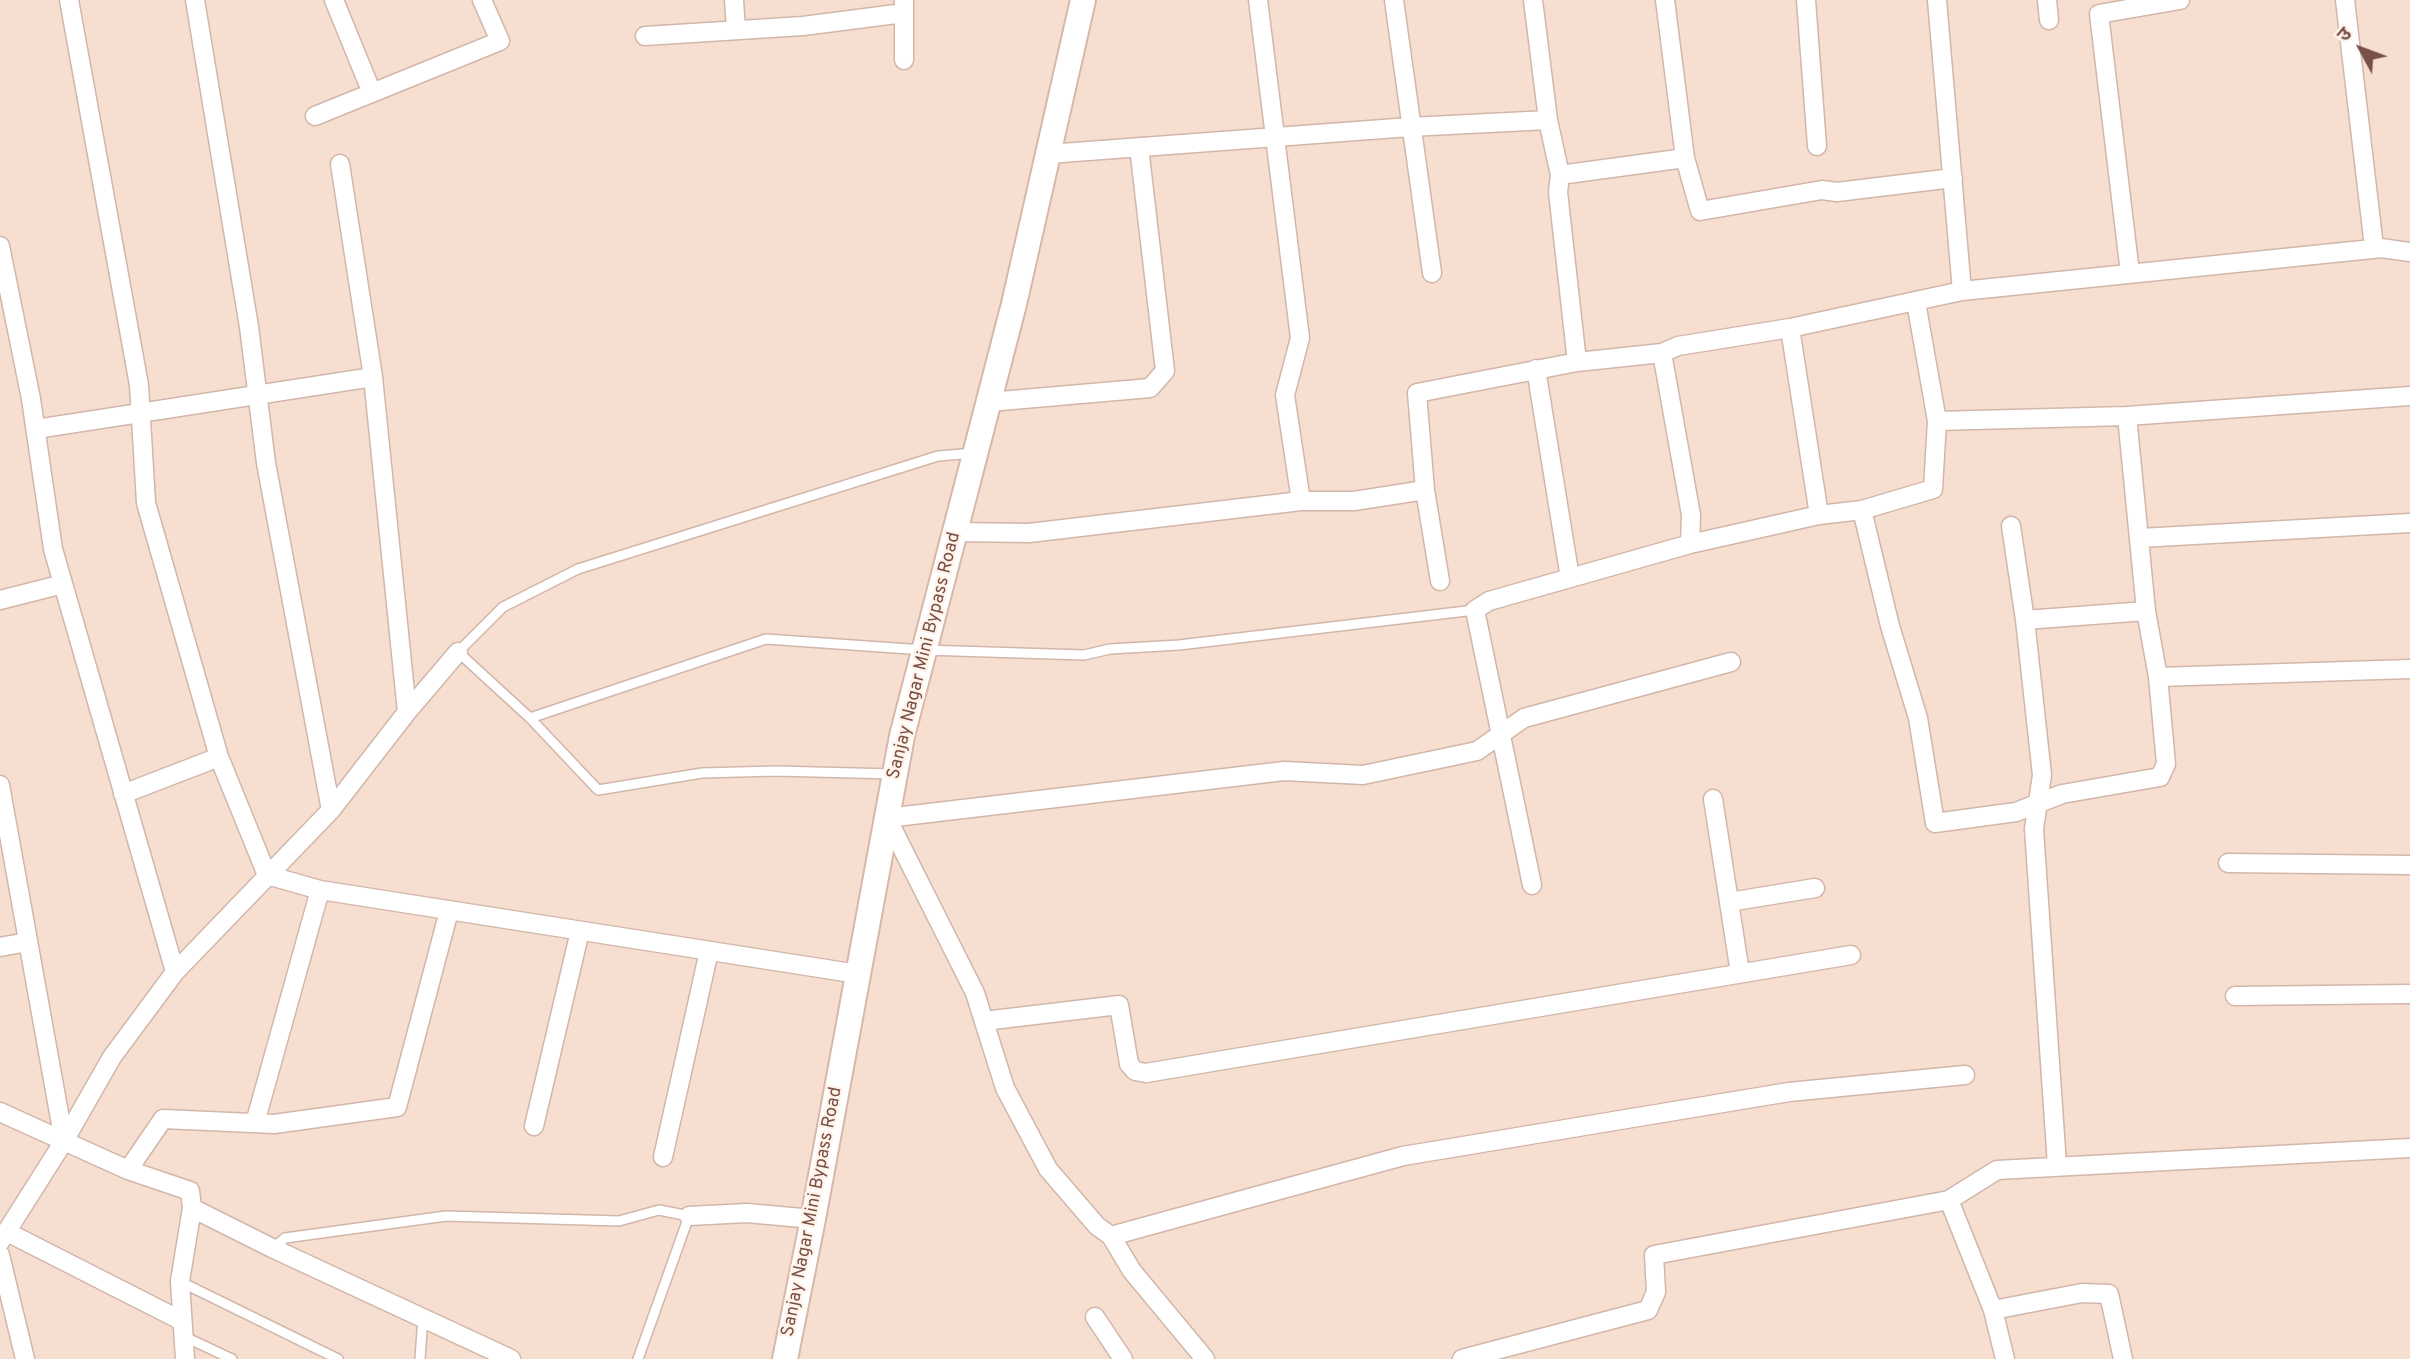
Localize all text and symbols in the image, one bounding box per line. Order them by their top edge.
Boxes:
north arrow [2326,14,2396,84]
text: उ [2332,23,2358,47]
street label: Sanjay Nagar Mini Bypass Road [884,530,966,782]
street label: Sanjay Nagar Mini Bypass Road [778,1085,848,1339]

